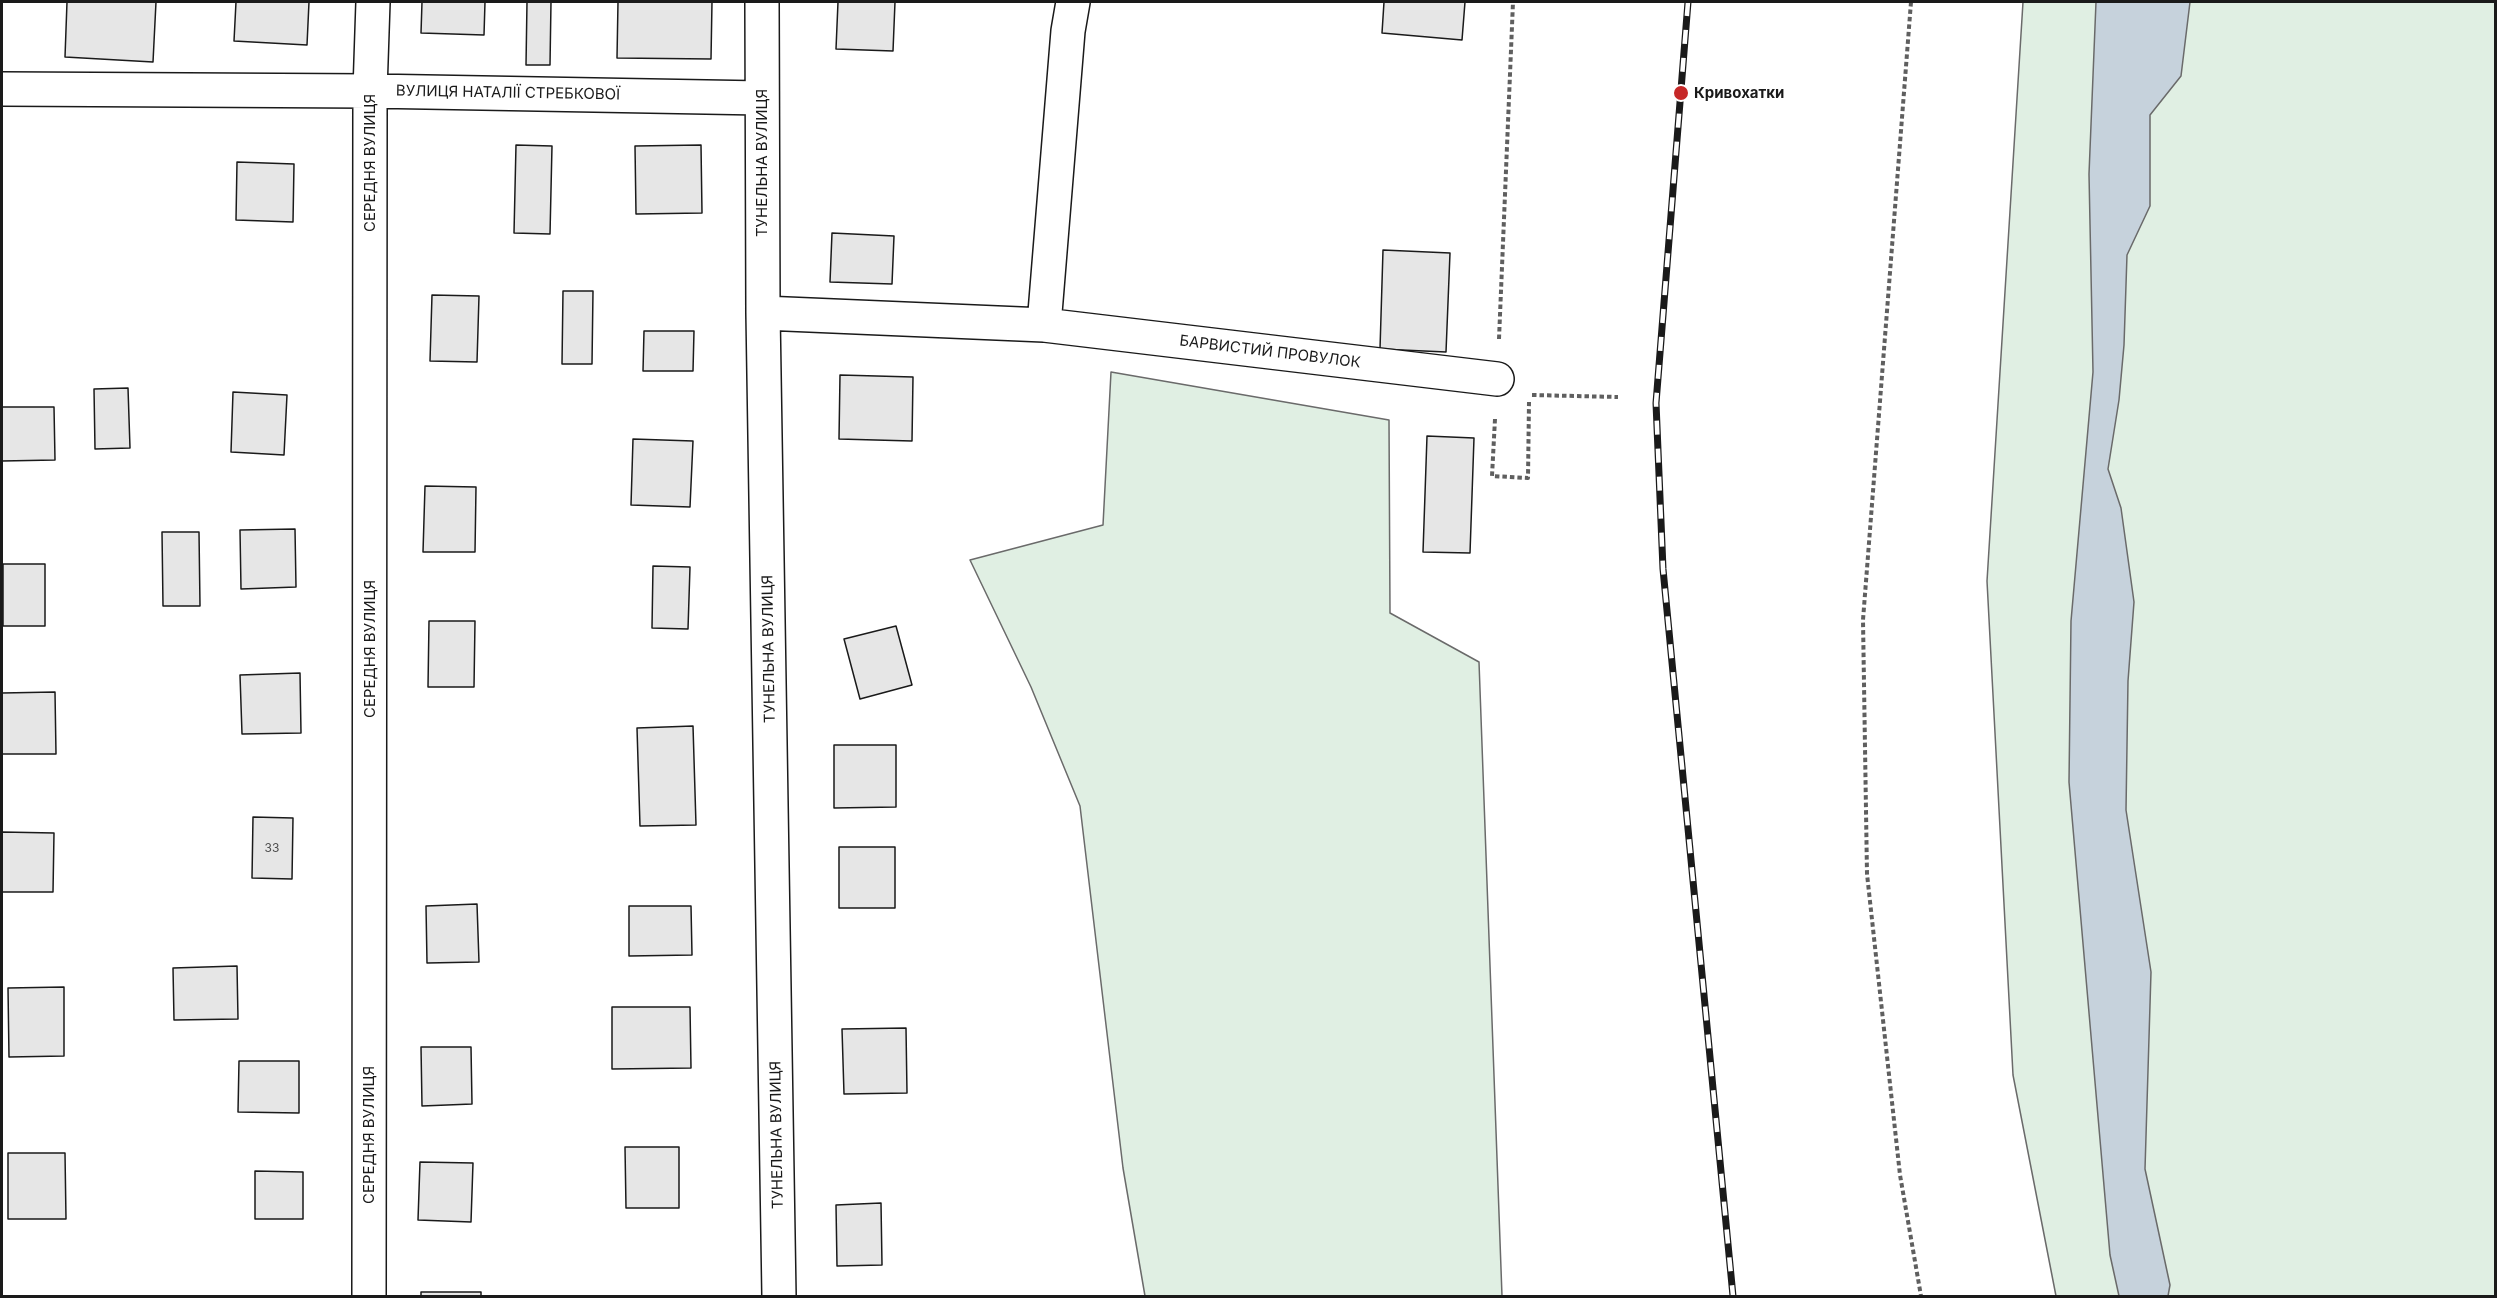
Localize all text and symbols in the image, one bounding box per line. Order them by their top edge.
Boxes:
street label: ВУЛИЦЯ НАТАЛІЇ СТРЕБКОВОЇ [396,82,620,104]
marker: Кривохатки [1672,84,1690,102]
place label: Кривохатки [1694,84,1784,102]
street label: ТУНЕЛЬНА ВУЛИЦЯ [753,89,771,237]
street label: СЕРЕДНЯ ВУЛИЦЯ [361,94,379,232]
street label: БАРВИСТИЙ ПРОВУЛОК [1178,332,1362,372]
street label: ТУНЕЛЬНА ВУЛИЦЯ [759,575,779,723]
street label: СЕРЕДНЯ ВУЛИЦЯ [361,580,379,718]
house number: 33 [265,841,279,855]
street label: ТУНЕЛЬНА ВУЛИЦЯ [767,1061,787,1209]
street label: СЕРЕДНЯ ВУЛИЦЯ [360,1066,378,1204]

